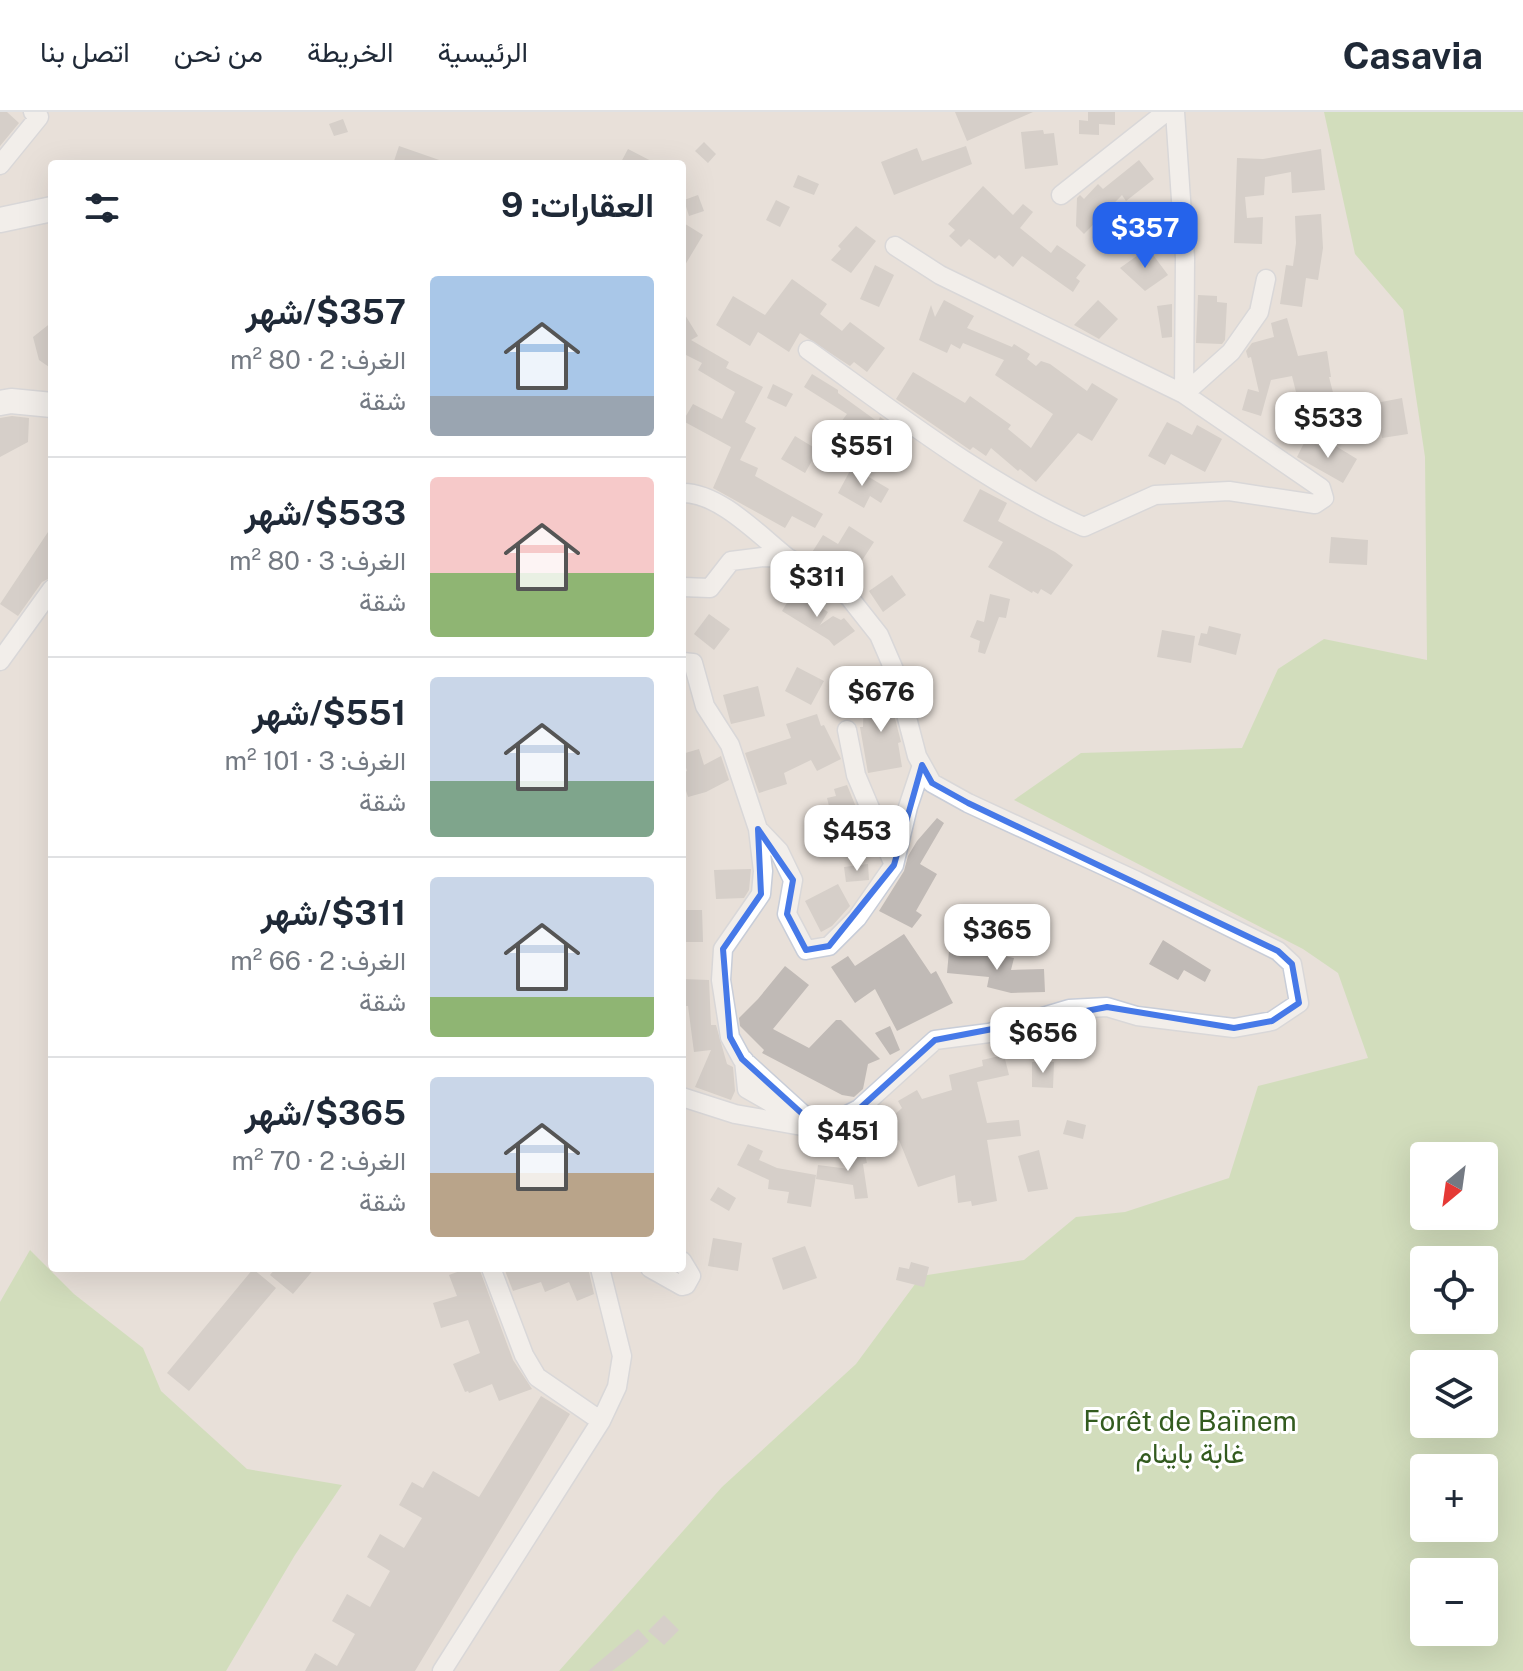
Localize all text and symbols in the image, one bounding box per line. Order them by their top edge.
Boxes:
text: Casavia [1342,33,1483,78]
text: اتصل بنا [40,35,130,68]
text: من نحن [174,35,263,68]
text: الخريطة [307,35,394,68]
text: الرئيسية [438,35,528,68]
text: العقارات: 9 [501,185,654,225]
icon: filters [80,186,124,230]
pin: $357 [1098,202,1192,270]
text: $357 [1111,212,1179,243]
text: $357/شهر [246,292,406,332]
icon: home [494,308,590,404]
text: الغرف: 2 · 80 m² [230,344,406,375]
text: شقة [359,385,406,416]
pin: $533 [1281,392,1375,460]
text: $533 [1293,402,1363,433]
pin: $551 [815,420,909,488]
text: $551 [830,430,894,461]
text: $533/شهر [244,493,406,533]
icon: home [494,509,590,605]
text: الغرف: 3 · 80 m² [229,545,406,576]
pin: $311 [770,551,864,619]
text: $311 [788,561,846,592]
text: شقة [359,586,406,617]
pin: $676 [834,666,928,734]
text: $676 [847,676,915,707]
text: $551/شهر [252,693,406,733]
icon: home [494,709,590,805]
text: الغرف: 3 · 101 m² [225,745,406,776]
text: شقة [359,786,406,817]
pin: $453 [810,805,904,873]
text: $453 [822,815,892,846]
text: $311/شهر [261,893,406,933]
pin: $365 [950,904,1044,972]
icon: home [494,909,590,1005]
text: $365 [962,914,1032,945]
text: الغرف: 2 · 66 m² [230,945,406,976]
text: شقة [359,986,406,1017]
pin: $656 [996,1007,1090,1075]
text: $656 [1008,1017,1078,1048]
text: $365/شهر [244,1093,406,1133]
pin: $451 [801,1105,895,1173]
icon: home [494,1109,590,1205]
text: $451 [816,1115,880,1146]
north arrow [1410,1142,1498,1230]
map controls [1410,1142,1498,1646]
text: الغرف: 2 · 70 m² [231,1145,406,1176]
text: شقة [359,1186,406,1217]
button: locate [1410,1246,1498,1334]
button: layers [1410,1350,1498,1438]
park label: Forêt de Baïnem غابة باينام [1083,1404,1297,1472]
button: + [1410,1454,1498,1542]
button: − [1410,1558,1498,1646]

